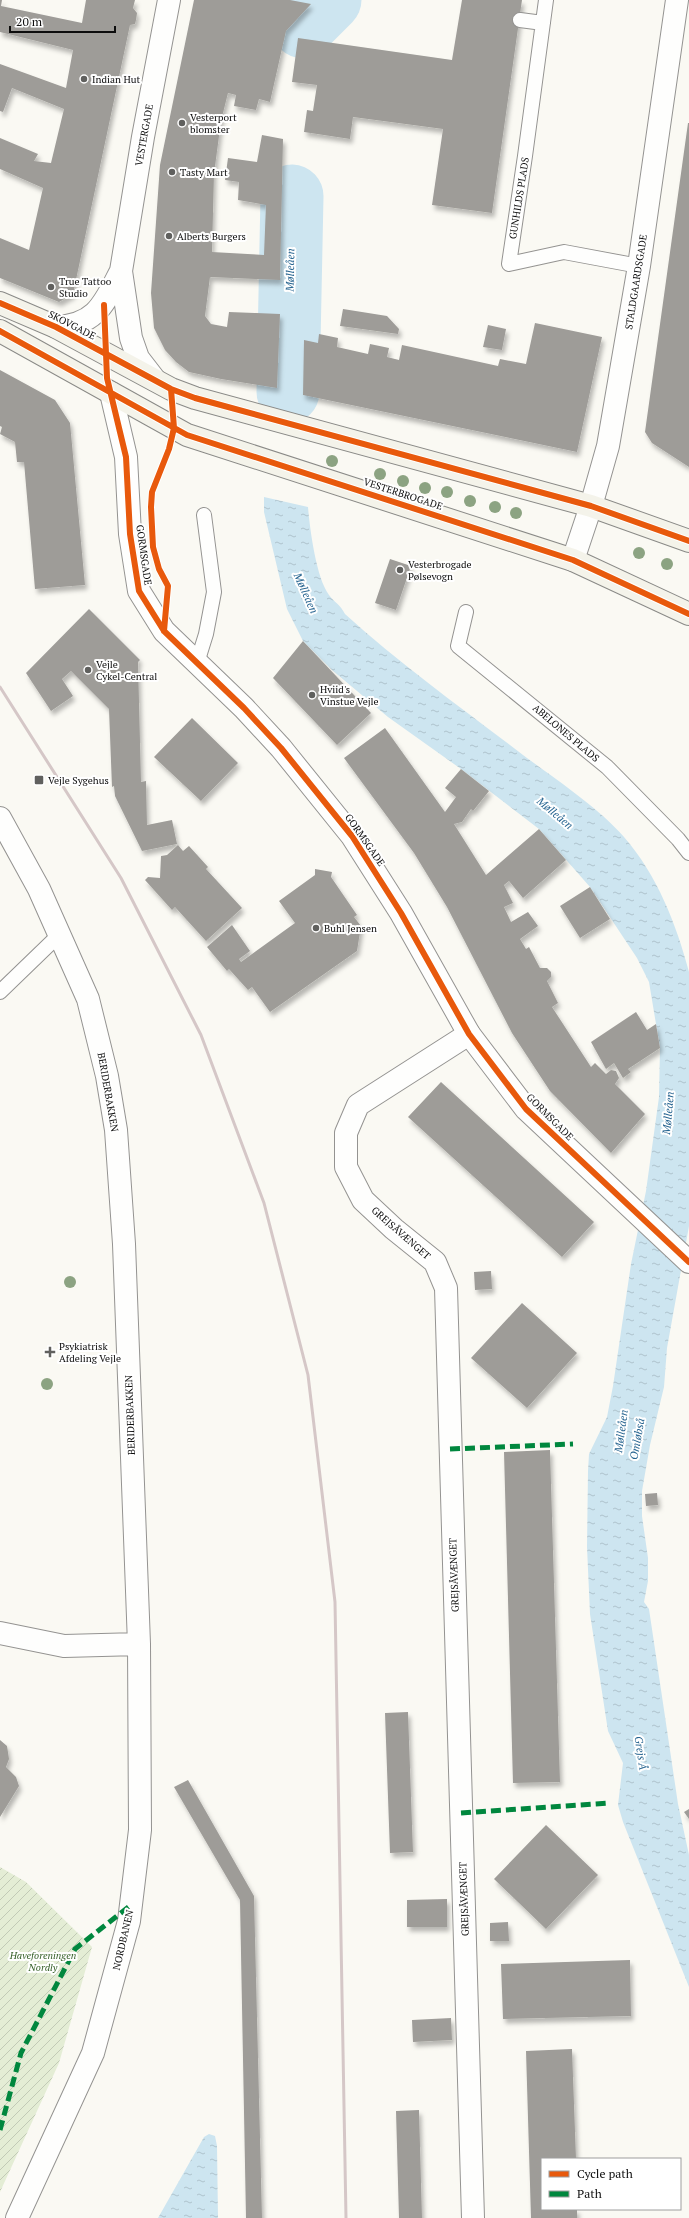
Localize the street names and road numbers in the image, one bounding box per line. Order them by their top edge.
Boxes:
street label: VESTERGADE [132,103,156,167]
street label: GUNHILDS PLADS [506,156,532,240]
street label: STALDGAARDSGADE [622,233,650,330]
street label: SKOVGADE [46,308,98,343]
street label: VESTERBROGADE [362,475,444,513]
street label: GORMSGADE [133,524,155,586]
street label: ABELONES PLADS [530,701,602,765]
street label: GORMSGADE [342,811,388,869]
street label: BERIDERBAKKEN [95,1051,121,1133]
street label: GORMSGADE [524,1091,576,1143]
street label: GREJSÅVÆNGET [369,1204,433,1262]
street label: BERIDERBAKKEN [122,1374,138,1455]
street label: GREJSÅVÆNGET [446,1538,462,1612]
street label: GREJSÅVÆNGET [456,1862,472,1936]
street label: NORDBANEN [110,1908,136,1971]

